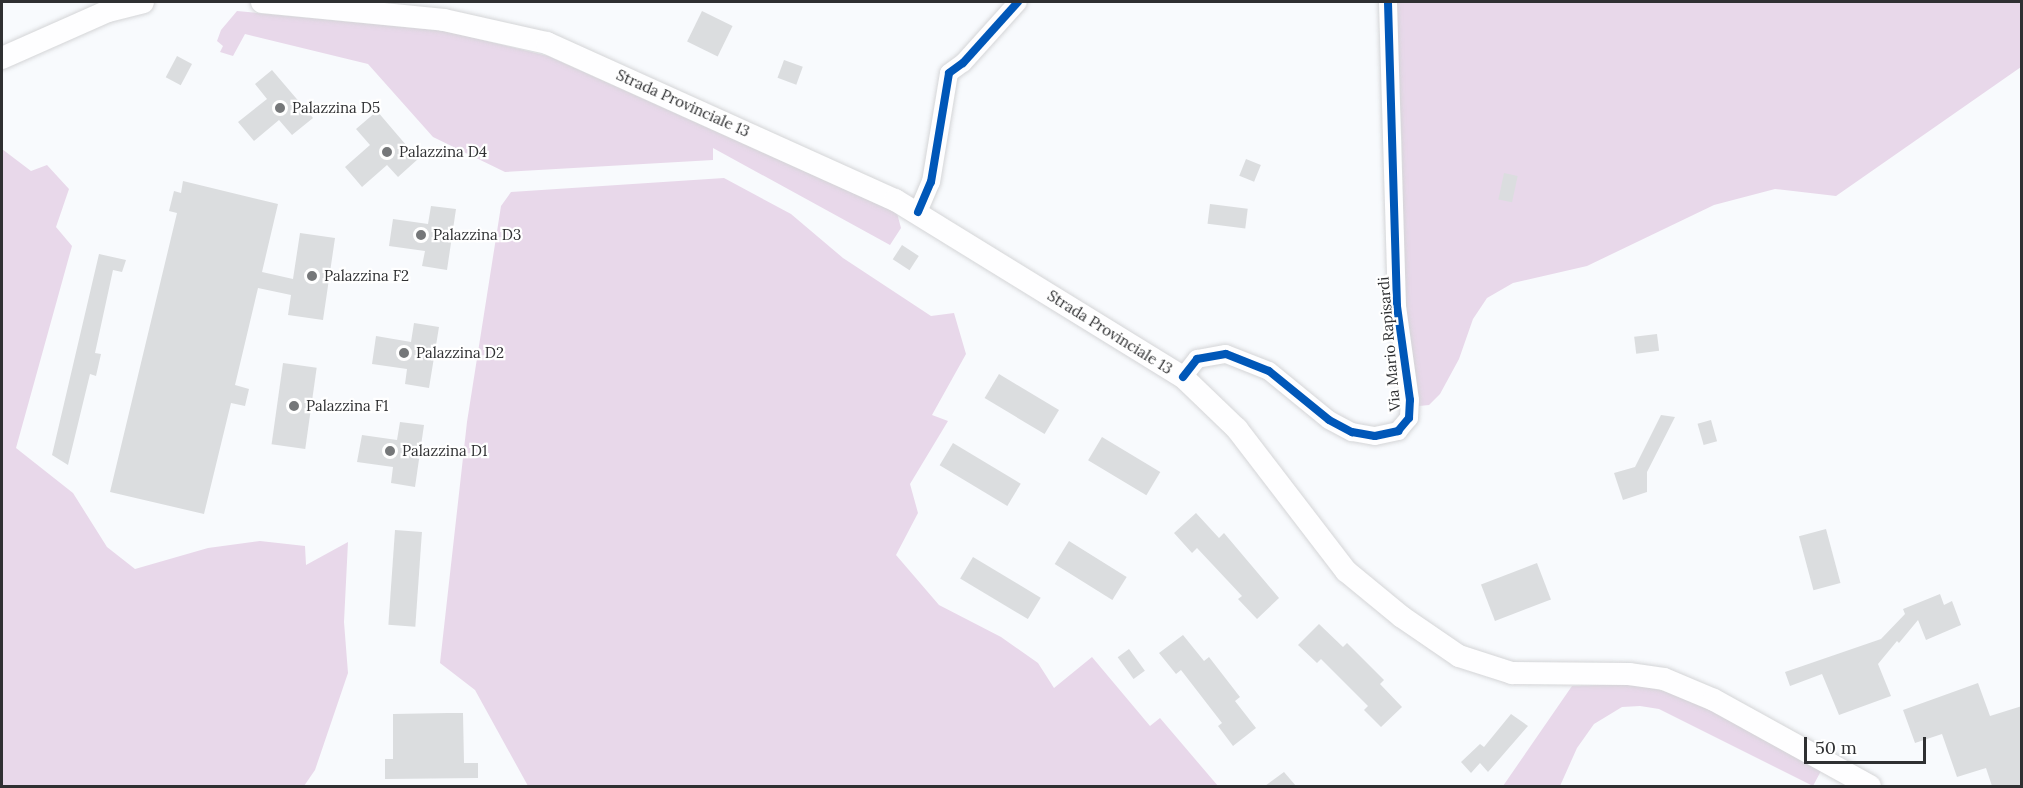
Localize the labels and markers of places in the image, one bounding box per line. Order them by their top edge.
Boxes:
place label: Palazzina D5 [292,99,380,117]
marker: Palazzina D5 [273,101,287,115]
place label: Palazzina D4 [399,143,487,161]
marker: Palazzina D4 [380,145,394,159]
place label: Palazzina D3 [433,226,521,244]
marker: Palazzina D3 [414,228,428,242]
place label: Palazzina F2 [324,267,409,285]
marker: Palazzina F2 [305,269,319,283]
place label: Palazzina D2 [416,344,504,362]
marker: Palazzina D2 [397,346,411,360]
place label: Palazzina F1 [306,397,388,415]
marker: Palazzina F1 [287,399,301,413]
place label: Palazzina D1 [402,442,487,460]
marker: Palazzina D1 [383,444,397,458]

